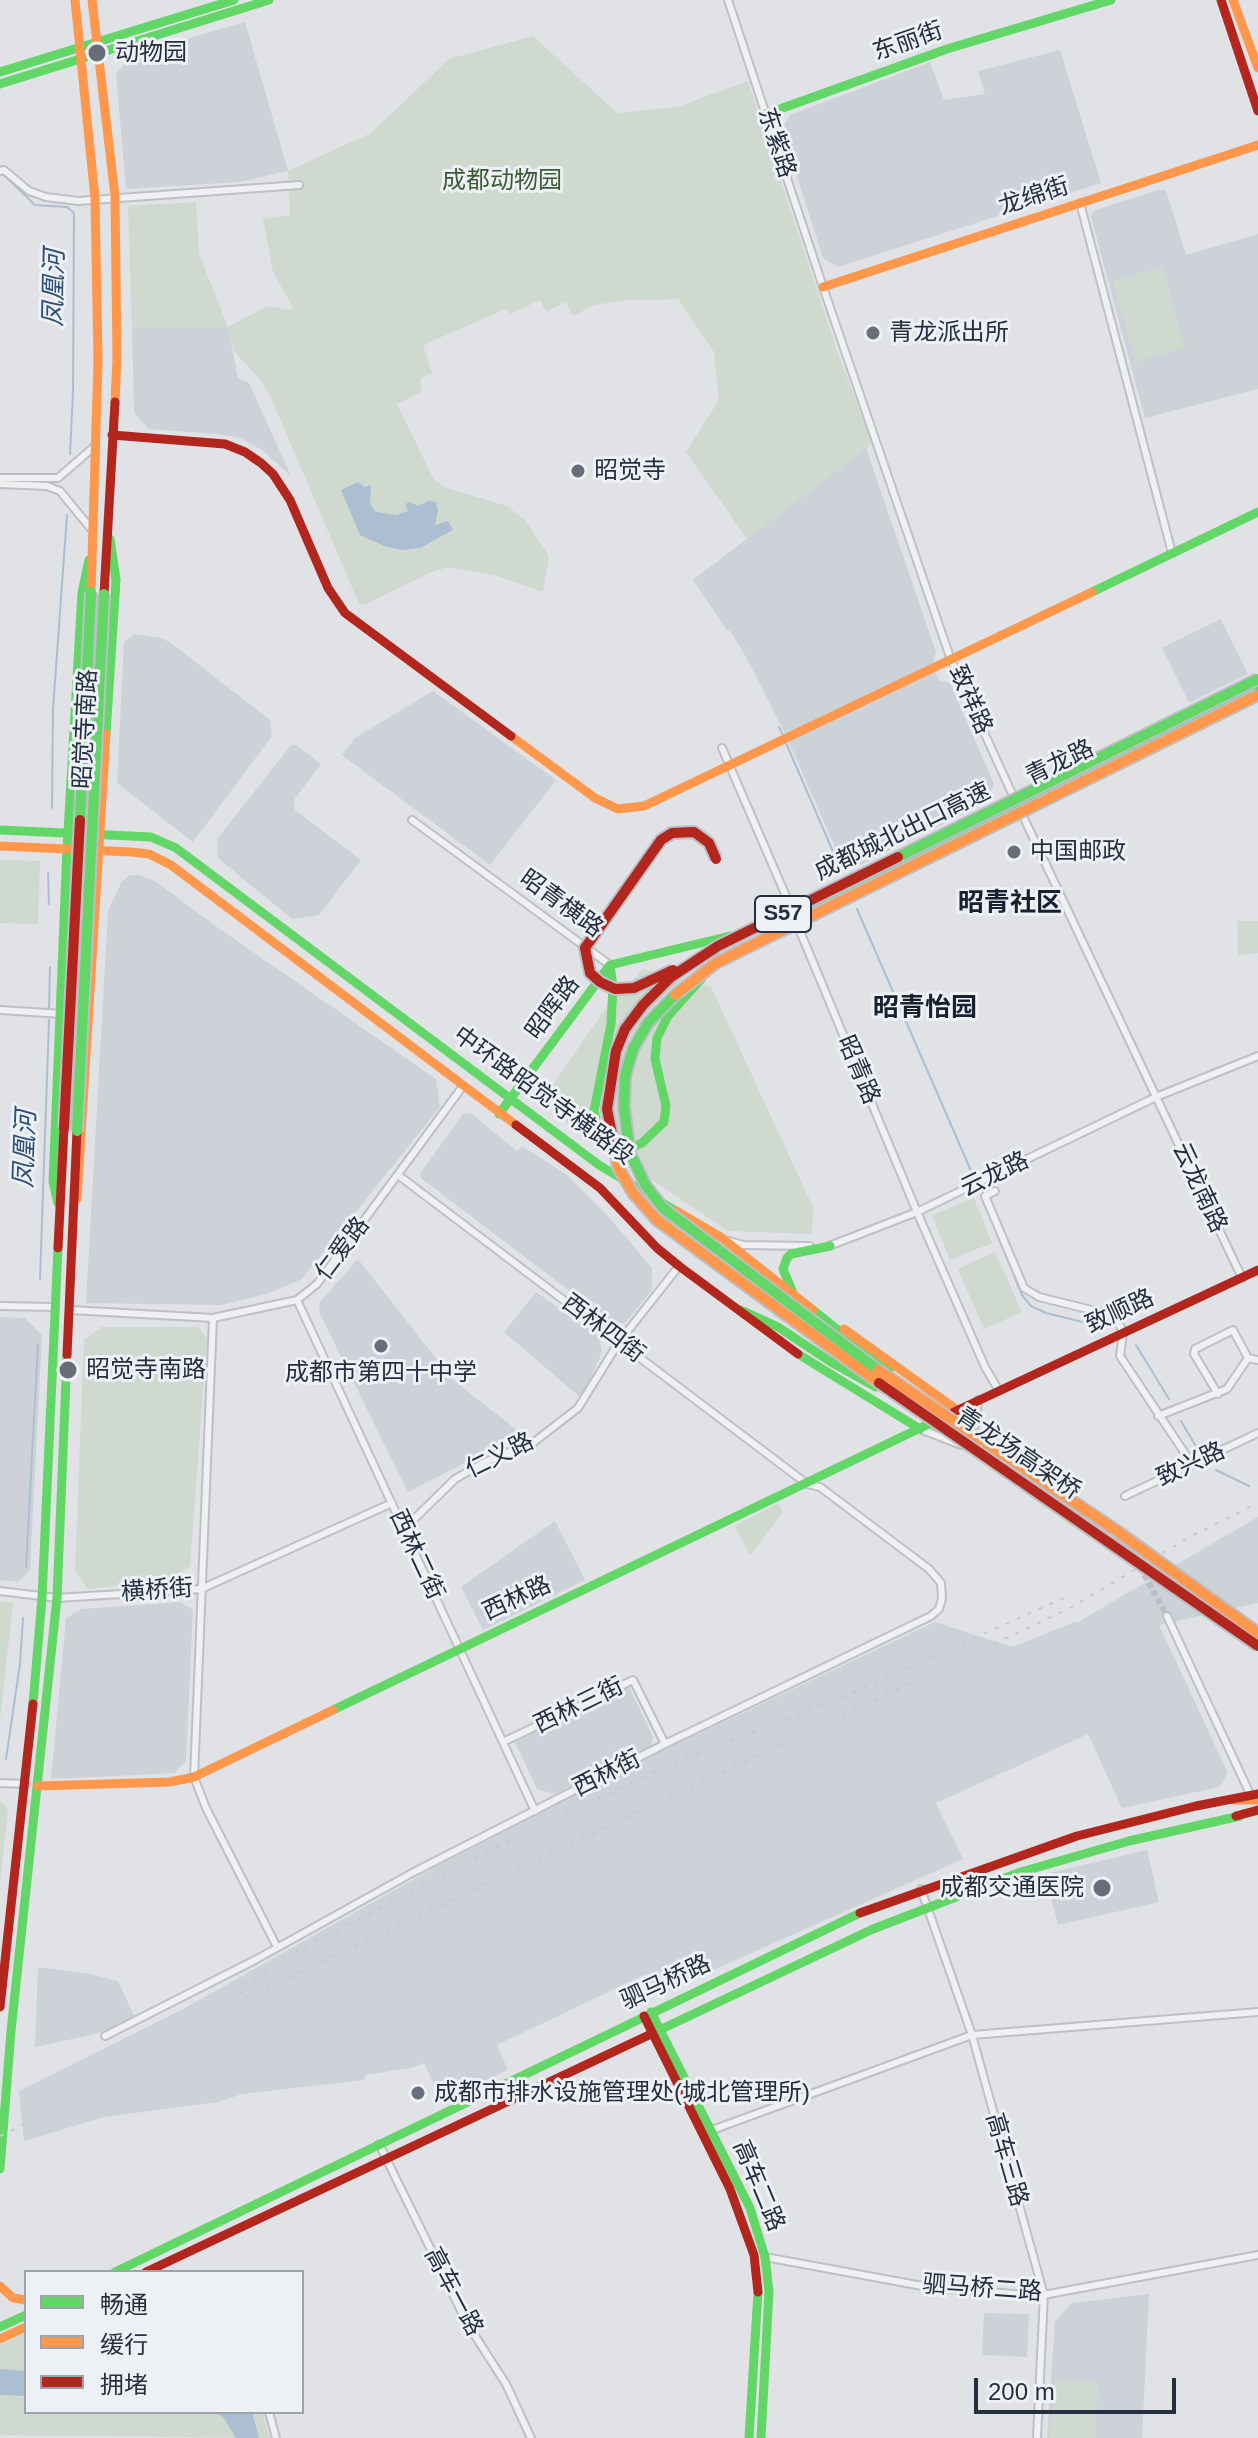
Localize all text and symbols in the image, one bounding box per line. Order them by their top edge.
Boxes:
street label: 东丽街 [869,17,947,67]
place label: 动物园 [115,39,187,67]
marker: 动物园 [86,42,108,64]
street label: 东紫路 [751,104,801,182]
park label: 成都动物园 [442,167,562,195]
street label: 龙绵街 [995,172,1073,222]
water label: 凤凰河 [39,249,71,327]
place label: 青龙派出所 [889,319,1009,347]
marker: 青龙派出所 [864,324,882,342]
place label: 昭觉寺 [594,457,666,485]
marker: 昭觉寺 [569,462,587,480]
street label: 致祥路 [942,661,998,739]
street label: 昭觉寺南路 [68,668,104,790]
street label: 青龙路 [1021,734,1099,792]
street label: 成都城北出口高速 [810,777,996,887]
place label: 中国邮政 [1030,838,1126,866]
marker: 中国邮政 [1005,843,1023,861]
street label: 昭青横路 [514,864,608,944]
district label: 昭青社区 [958,888,1062,920]
road number: S57 [755,896,811,932]
street label: 昭晖路 [520,971,586,1045]
district label: 昭青怡园 [873,993,977,1025]
street label: 中环路昭觉寺横路段 [447,1021,639,1171]
street label: 昭青路 [831,1031,885,1109]
water label: 凤凰河 [9,1109,43,1189]
street label: 云龙南路 [1166,1138,1232,1238]
street label: 云龙路 [956,1146,1034,1204]
street label: 仁爱路 [310,1212,376,1286]
street label: 致顺路 [1081,1284,1159,1340]
street label: 西林四街 [556,1289,650,1369]
marker: 成都市第四十中学 [372,1337,390,1355]
place label: 昭觉寺南路 [86,1356,206,1384]
marker: 昭觉寺南路 [57,1359,79,1381]
place label: 成都市第四十中学 [285,1359,477,1387]
street label: 青龙场高架桥 [950,1402,1086,1506]
street label: 仁义路 [461,1427,539,1485]
street label: 致兴路 [1152,1437,1230,1493]
street label: 西林二街 [383,1505,449,1605]
street label: 西林路 [478,1571,556,1627]
street label: 横桥街 [120,1574,194,1608]
street label: 西林三街 [530,1672,628,1740]
street label: 西林街 [568,1745,646,1803]
place label: 成都交通医院 [940,1874,1084,1902]
marker: 成都交通医院 [1091,1877,1113,1899]
street label: 驷马桥路 [616,1950,716,2016]
place label: 成都市排水设施管理处(城北管理所) [434,2079,810,2107]
marker: 成都市排水设施管理处(城北管理所) [409,2084,427,2102]
street label: 高车三路 [979,2110,1033,2210]
street label: 高车二路 [726,2136,790,2236]
street label: 高车一路 [418,2243,488,2341]
legend [24,2270,304,2414]
street label: 驷马桥二路 [921,2270,1043,2308]
text: 畅通 [100,2291,148,2318]
text: 缓行 [100,2331,148,2358]
scale bar [978,2362,1180,2412]
text: 拥堵 [100,2371,148,2398]
text: 200 m [988,2378,1055,2405]

